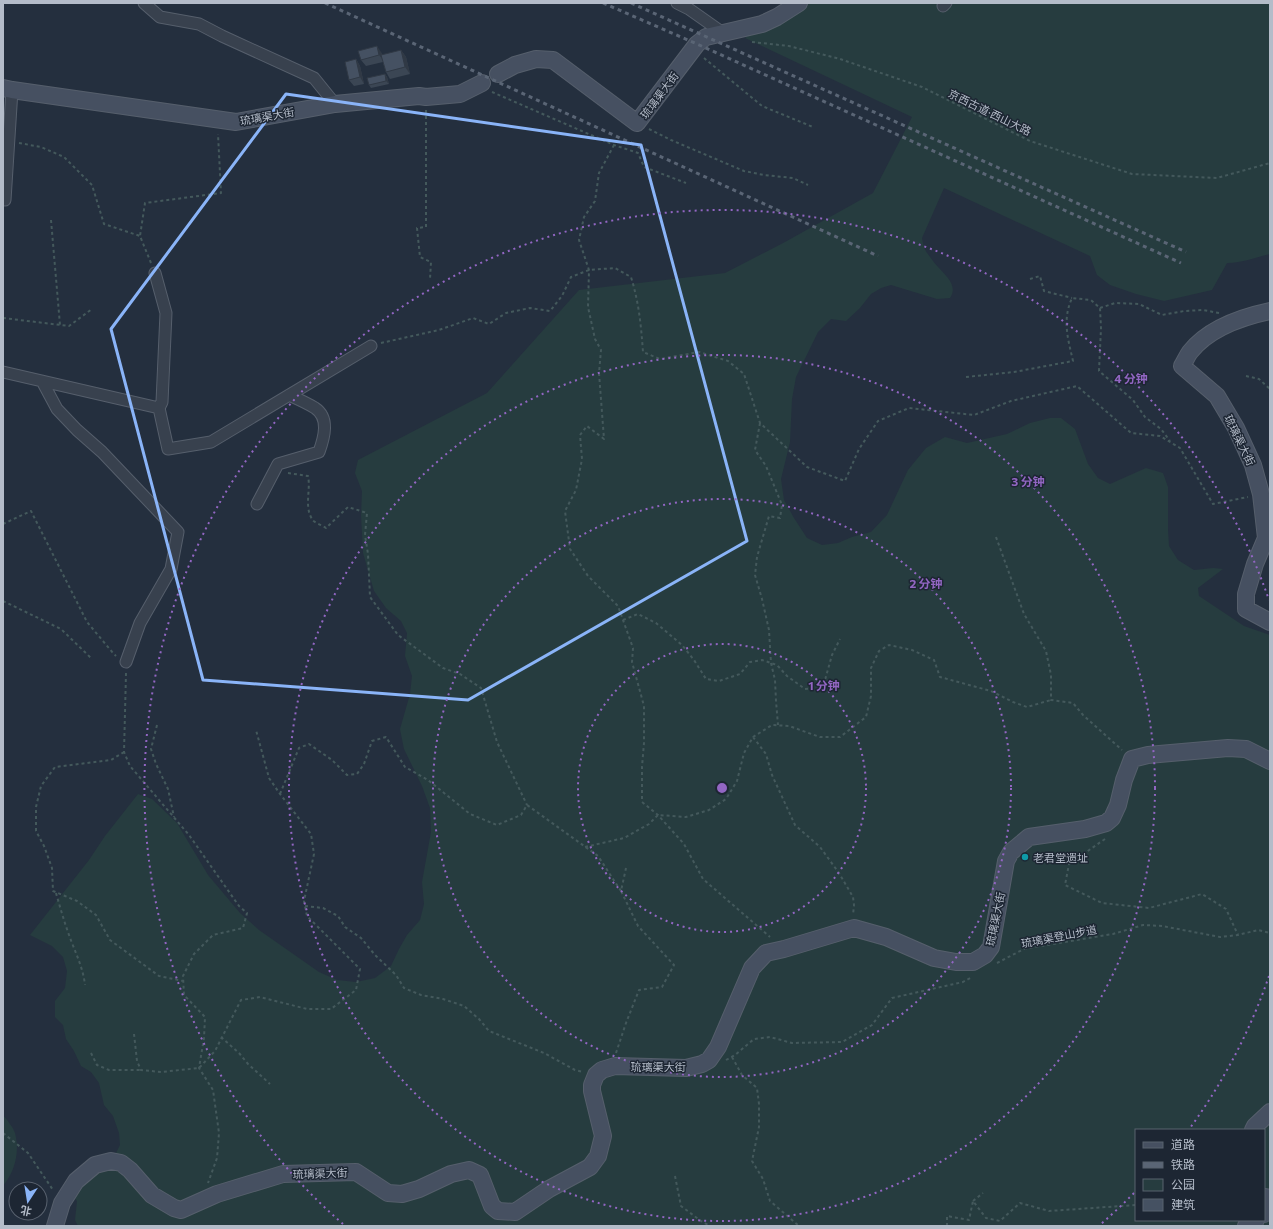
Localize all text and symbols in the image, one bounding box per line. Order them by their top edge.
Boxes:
street label: 琉璃渠大街 [637,69,681,121]
street label: 京西古道·西山大路 [946,86,1034,138]
street label: 琉璃渠大街 [239,105,295,127]
text: 4 分钟 [1114,371,1148,385]
street label: 琉璃渠大街 [1222,412,1258,468]
text: 3 分钟 [1011,474,1045,488]
text: 2 分钟 [909,576,943,590]
text: 1 分钟 [808,678,840,692]
centre of rings [715,781,729,795]
place label: 老君堂遗址 [1033,851,1088,864]
marker: 老君堂遗址 [1020,852,1030,862]
street label: 琉璃渠大街 [983,891,1007,947]
street label: 琉璃渠登山步道 [1020,922,1098,950]
street label: 琉璃渠大街 [631,1060,686,1073]
legend [1135,1129,1265,1221]
text: 道路 [1171,1137,1195,1151]
text: 铁路 [1171,1157,1195,1171]
street label: 琉璃渠大街 [292,1166,348,1180]
text: 公园 [1171,1177,1195,1191]
north arrow [8,1181,48,1221]
text: 建筑 [1171,1197,1195,1211]
text: 北 [19,1204,33,1219]

